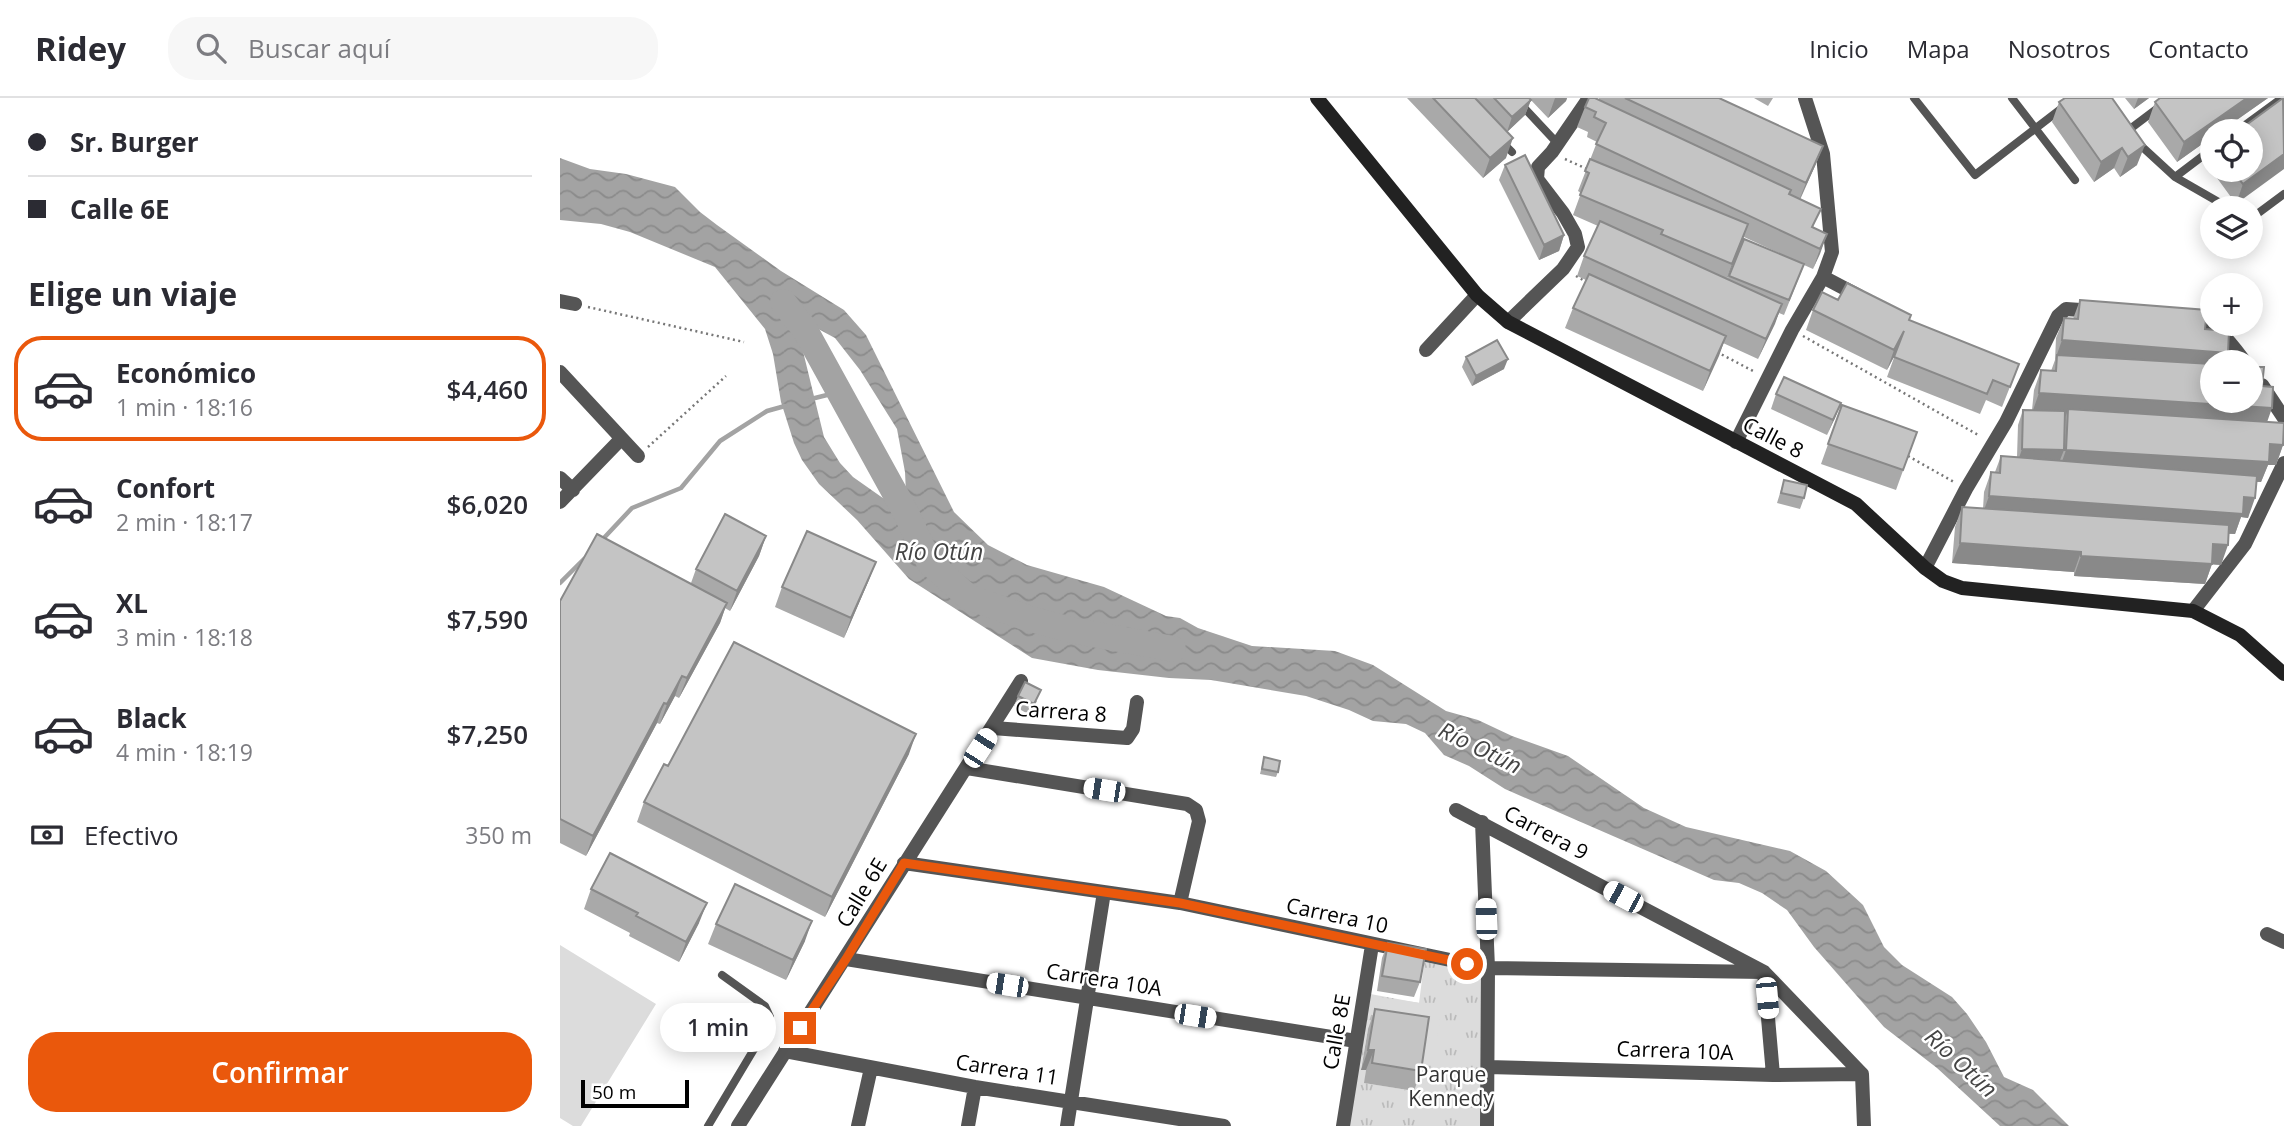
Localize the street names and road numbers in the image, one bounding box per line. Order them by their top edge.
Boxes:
street label: Calle 8 [1738,410,1809,464]
street label: Carrera 8 [1014,694,1108,728]
street label: Carrera 9 [1499,798,1593,866]
street label: Calle 6E [829,853,893,932]
street label: Carrera 10 [1284,891,1391,939]
street label: Carrera 10A [1044,956,1165,1002]
street label: Calle 8E [1316,992,1356,1072]
street label: Carrera 10A [1616,1034,1735,1066]
street label: Carrera 11 [954,1047,1060,1091]

